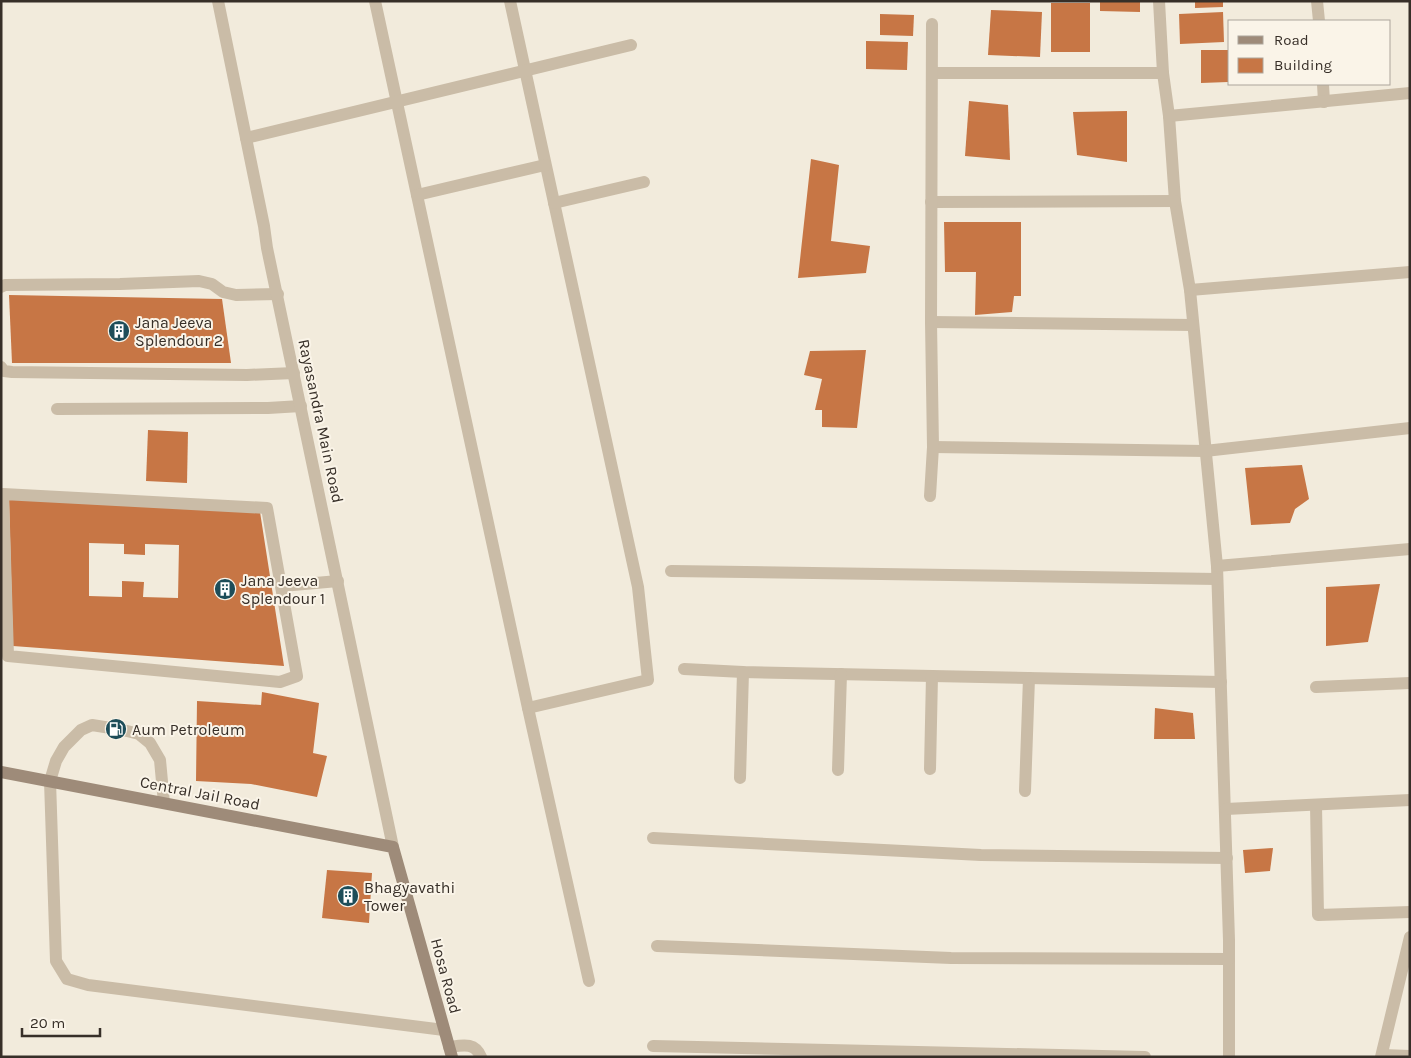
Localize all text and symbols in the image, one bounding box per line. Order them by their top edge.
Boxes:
legend [1228,20,1391,85]
text: Road [1274,31,1309,49]
text: Building [1274,56,1332,74]
place label: Jana Jeeva Splendour 2 [135,313,223,350]
building icon: Jana Jeeva Splendour 2 [107,319,131,343]
street label: Rayasandra Main Road [294,337,348,505]
place label: Jana Jeeva Splendour 1 [241,571,325,608]
building icon: Jana Jeeva Splendour 1 [213,577,237,601]
fuel station icon: Aum Petroleum [104,717,128,741]
place label: Aum Petroleum [132,720,245,739]
street label: Central Jail Road [138,772,262,814]
place label: Bhagyavathi Tower [364,878,455,915]
building icon: Bhagyavathi Tower [336,884,360,908]
street label: Hosa Road [427,936,465,1016]
scale bar [22,1006,100,1038]
text: 20 m [30,1014,65,1032]

